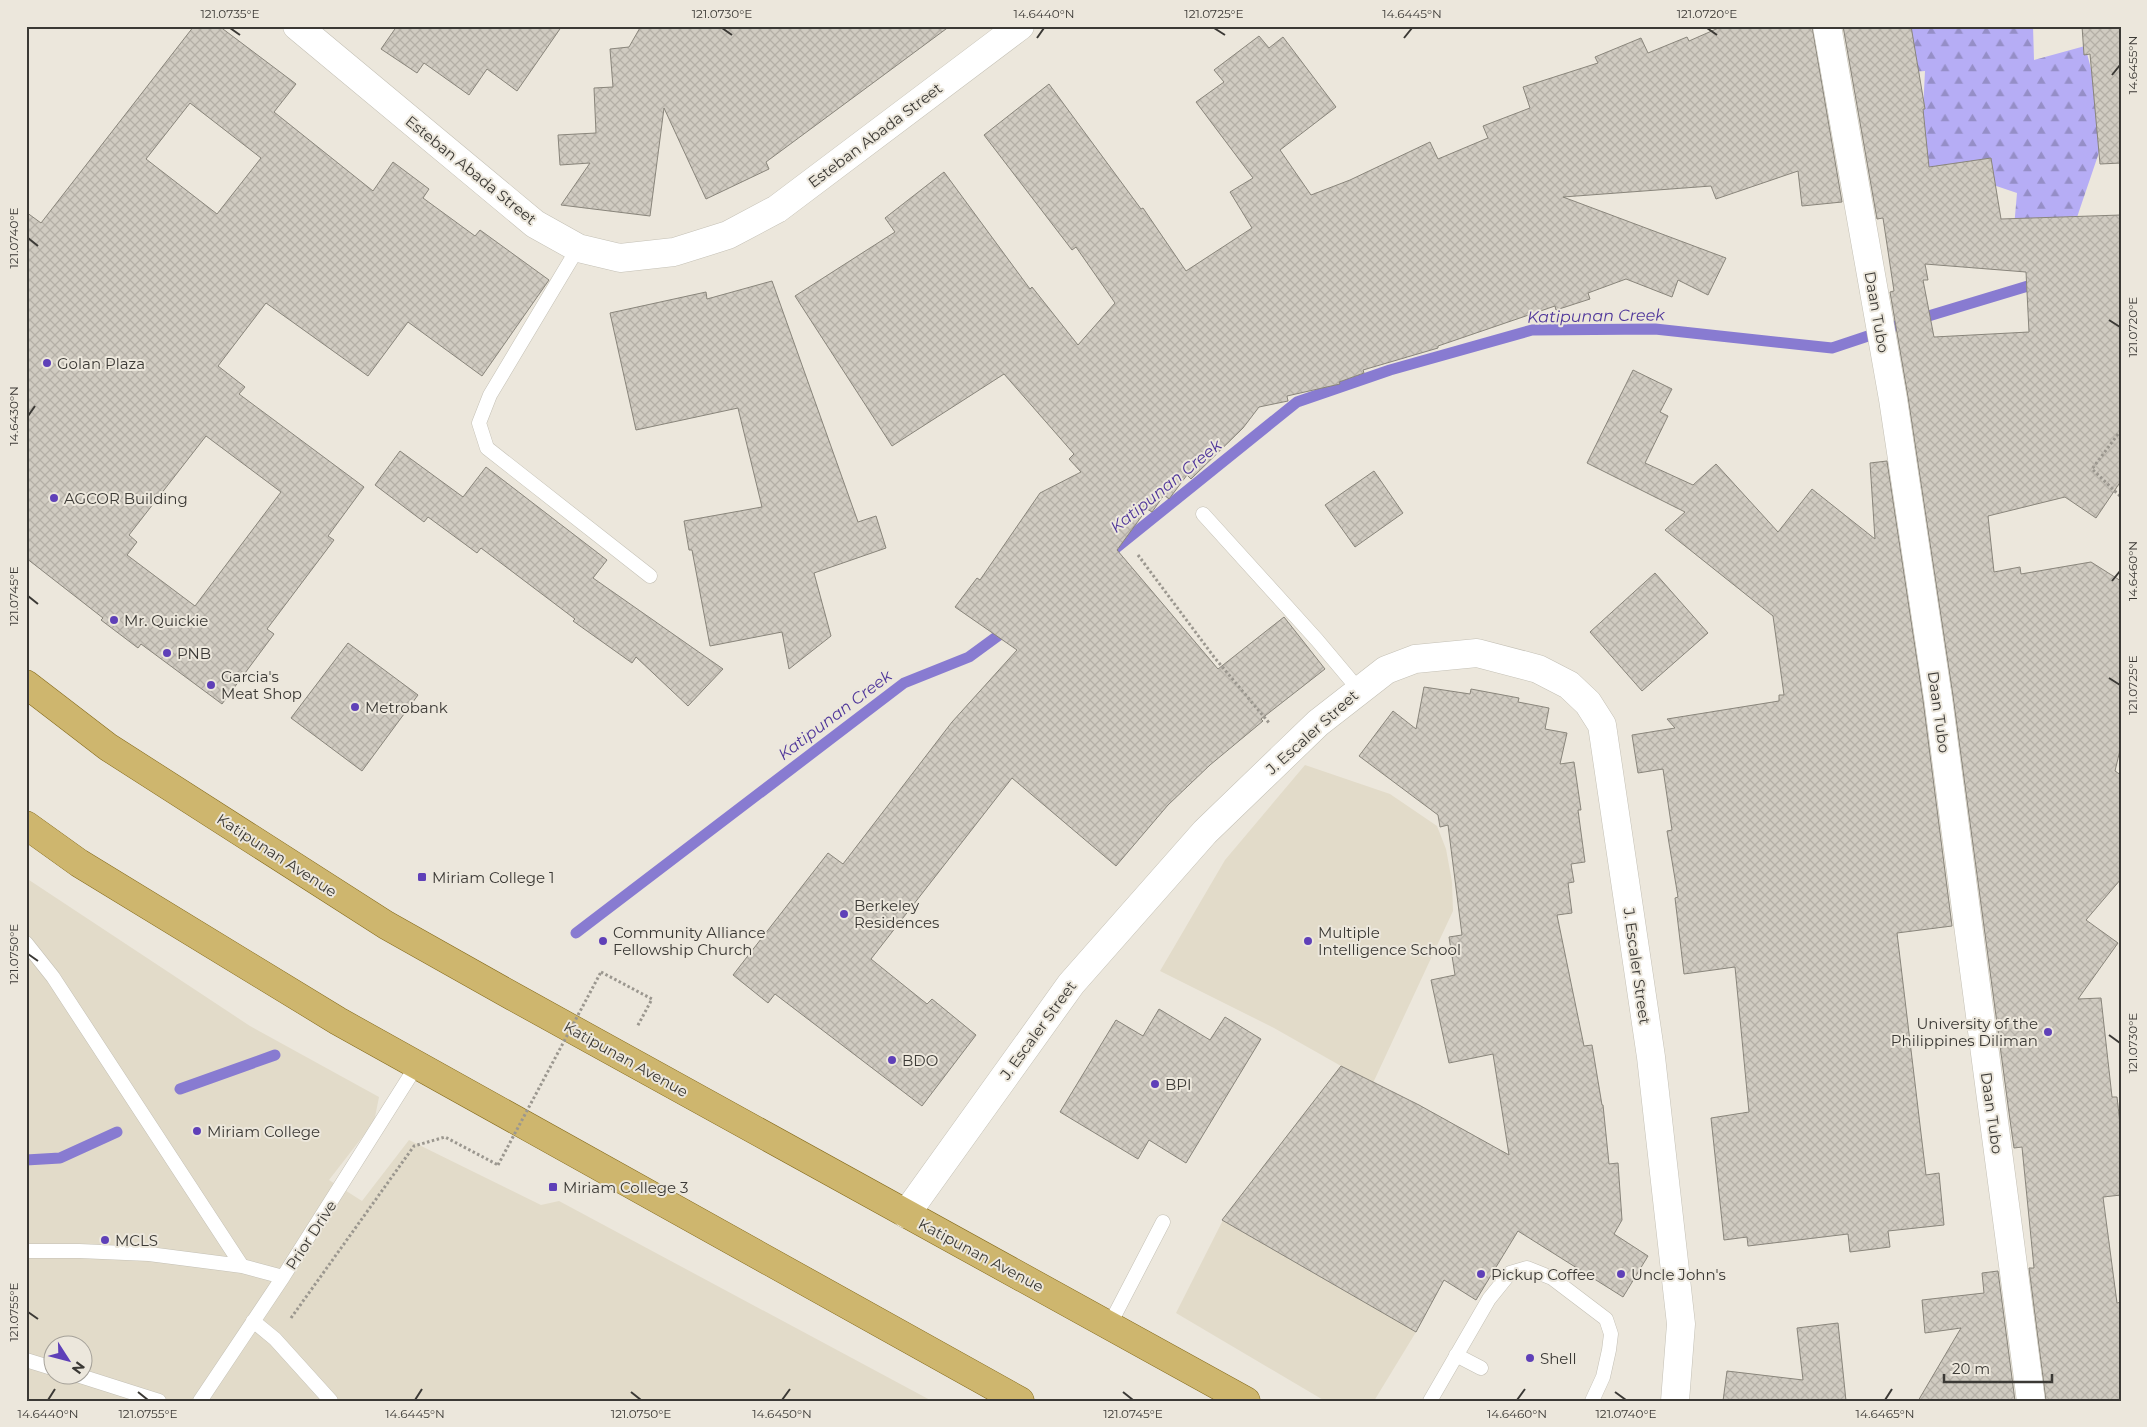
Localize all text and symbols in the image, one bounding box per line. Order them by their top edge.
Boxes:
text: 121.0735°E [200,6,260,21]
text: 121.0730°E [692,6,752,21]
text: 14.6440°N [1014,6,1074,21]
text: 121.0725°E [1184,6,1244,21]
text: 14.6445°N [1382,6,1442,21]
text: 121.0720°E [1677,6,1737,21]
text: 14.6455°N [2125,36,2140,94]
street label: Esteban Abada Street [804,78,946,192]
street label: Esteban Abada Street [402,111,540,229]
text: 121.0740°E [6,208,21,269]
street label: Daan Tubo [1861,270,1893,354]
text: 121.0720°E [2125,297,2140,357]
water label: Katipunan Creek [1527,305,1666,327]
place label: Golan Plaza [57,354,145,373]
marker: Golan Plaza [41,357,53,369]
text: 14.6430°N [6,386,21,446]
water label: Katipunan Creek [1107,434,1227,537]
place label: AGCOR Building [64,489,188,508]
marker: AGCOR Building [48,492,60,504]
text: 14.6460°N [2125,541,2140,601]
text: 121.0745°E [6,566,21,626]
place label: Mr. Quickie [124,611,208,630]
marker: Mr. Quickie [108,614,120,626]
place label: PNB [177,644,211,663]
marker: PNB [161,647,173,659]
text: 121.0725°E [2125,655,2140,715]
water label: Katipunan Creek [774,665,897,764]
place label: Garcia's Meat Shop [221,667,302,703]
street label: Daan Tubo [1924,670,1954,754]
marker: Garcia's Meat Shop [205,679,217,691]
street label: J. Escaler Street [1261,686,1362,779]
place label: Metrobank [365,698,448,717]
marker: Metrobank [349,701,361,713]
street label: Katipunan Avenue [213,809,341,901]
place label: Miriam College 1 [432,868,555,887]
marker: Miriam College 1 [416,871,428,883]
place label: Berkeley Residences [854,896,939,932]
street label: J. Escaler Street [1619,906,1655,1025]
marker: Berkeley Residences [838,908,850,920]
place label: Community Alliance Fellowship Church [613,923,766,959]
place label: Multiple Intelligence School [1318,923,1461,959]
text: 121.0750°E [6,924,21,984]
marker: Community Alliance Fellowship Church [597,935,609,947]
marker: Multiple Intelligence School [1302,935,1314,947]
street label: J. Escaler Street [995,977,1080,1084]
text: 121.0730°E [2125,1013,2140,1073]
place label: University of the Philippines Diliman [1891,1014,2038,1050]
street label: Katipunan Avenue [560,1017,692,1101]
marker: University of the Philippines Diliman [2042,1026,2054,1038]
place label: BDO [902,1051,938,1070]
marker: BDO [886,1054,898,1066]
street label: Daan Tubo [1977,1071,2007,1155]
place label: BPI [1165,1075,1191,1094]
marker: BPI [1149,1078,1161,1090]
place label: Miriam College [207,1122,320,1141]
marker: Miriam College [191,1125,203,1137]
place label: Miriam College 3 [563,1178,689,1197]
marker: Miriam College 3 [547,1181,559,1193]
street label: Prior Drive [282,1197,340,1273]
street label: Katipunan Avenue [915,1214,1047,1296]
place label: MCLS [115,1231,158,1250]
marker: MCLS [99,1234,111,1246]
place label: Pickup Coffee [1491,1265,1595,1284]
place label: Uncle John's [1631,1265,1726,1284]
marker: Pickup Coffee [1475,1268,1487,1280]
marker: Uncle John's [1615,1268,1627,1280]
text: 121.0755°E [6,1283,21,1342]
north arrow [42,1334,92,1384]
place label: Shell [1540,1349,1577,1368]
marker: Shell [1524,1352,1536,1364]
scale bar [1944,1352,2052,1384]
text: N [68,1358,89,1378]
text: 20 m [1952,1359,1990,1378]
text: 14.6440°N [18,1406,78,1421]
text: 121.0755°E [119,1406,178,1421]
text: 14.6445°N [385,1406,445,1421]
text: 121.0750°E [611,1406,671,1421]
text: 14.6450°N [752,1406,812,1421]
text: 121.0745°E [1103,1406,1163,1421]
text: 14.6460°N [1487,1406,1547,1421]
text: 121.0740°E [1596,1406,1657,1421]
text: 14.6465°N [1856,1406,1914,1421]

